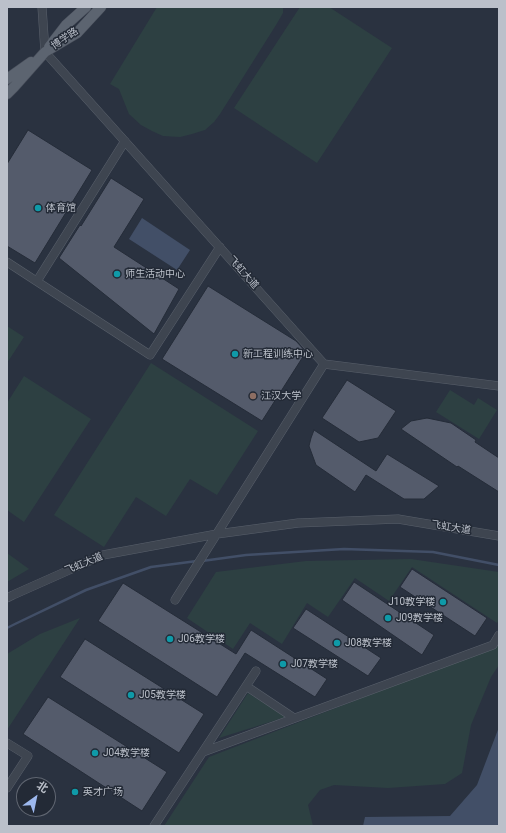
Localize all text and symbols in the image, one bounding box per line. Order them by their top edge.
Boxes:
street label: 博学路 [49,26,81,52]
place label: 体育馆 [46,202,76,214]
marker: 体育馆 [33,203,43,213]
street label: 飞虹大道 [225,254,261,292]
place label: 师生活动中心 [125,268,185,280]
marker: 师生活动中心 [112,269,122,279]
place label: 新工程训练中心 [243,348,313,360]
marker: 新工程训练中心 [230,349,240,359]
place label: 江汉大学 [261,390,301,402]
marker: 江汉大学 [248,391,258,401]
street label: 飞虹大道 [430,519,472,537]
street label: 飞虹大道 [63,551,105,577]
place label: J10教学楼 [388,596,435,608]
marker: J10教学楼 [438,597,448,607]
place label: J09教学楼 [396,612,443,624]
marker: J09教学楼 [383,613,393,623]
place label: J06教学楼 [178,633,225,645]
marker: J06教学楼 [165,634,175,644]
place label: J08教学楼 [345,637,392,649]
marker: J08教学楼 [332,638,342,648]
place label: J07教学楼 [291,658,338,670]
marker: J07教学楼 [278,659,288,669]
place label: J05教学楼 [139,689,186,701]
marker: J05教学楼 [126,690,136,700]
place label: J04教学楼 [103,747,150,759]
marker: J04教学楼 [90,748,100,758]
north arrow [16,777,56,817]
text: 北 [34,779,50,796]
place label: 英才广场 [83,786,123,798]
marker: 英才广场 [70,787,80,797]

